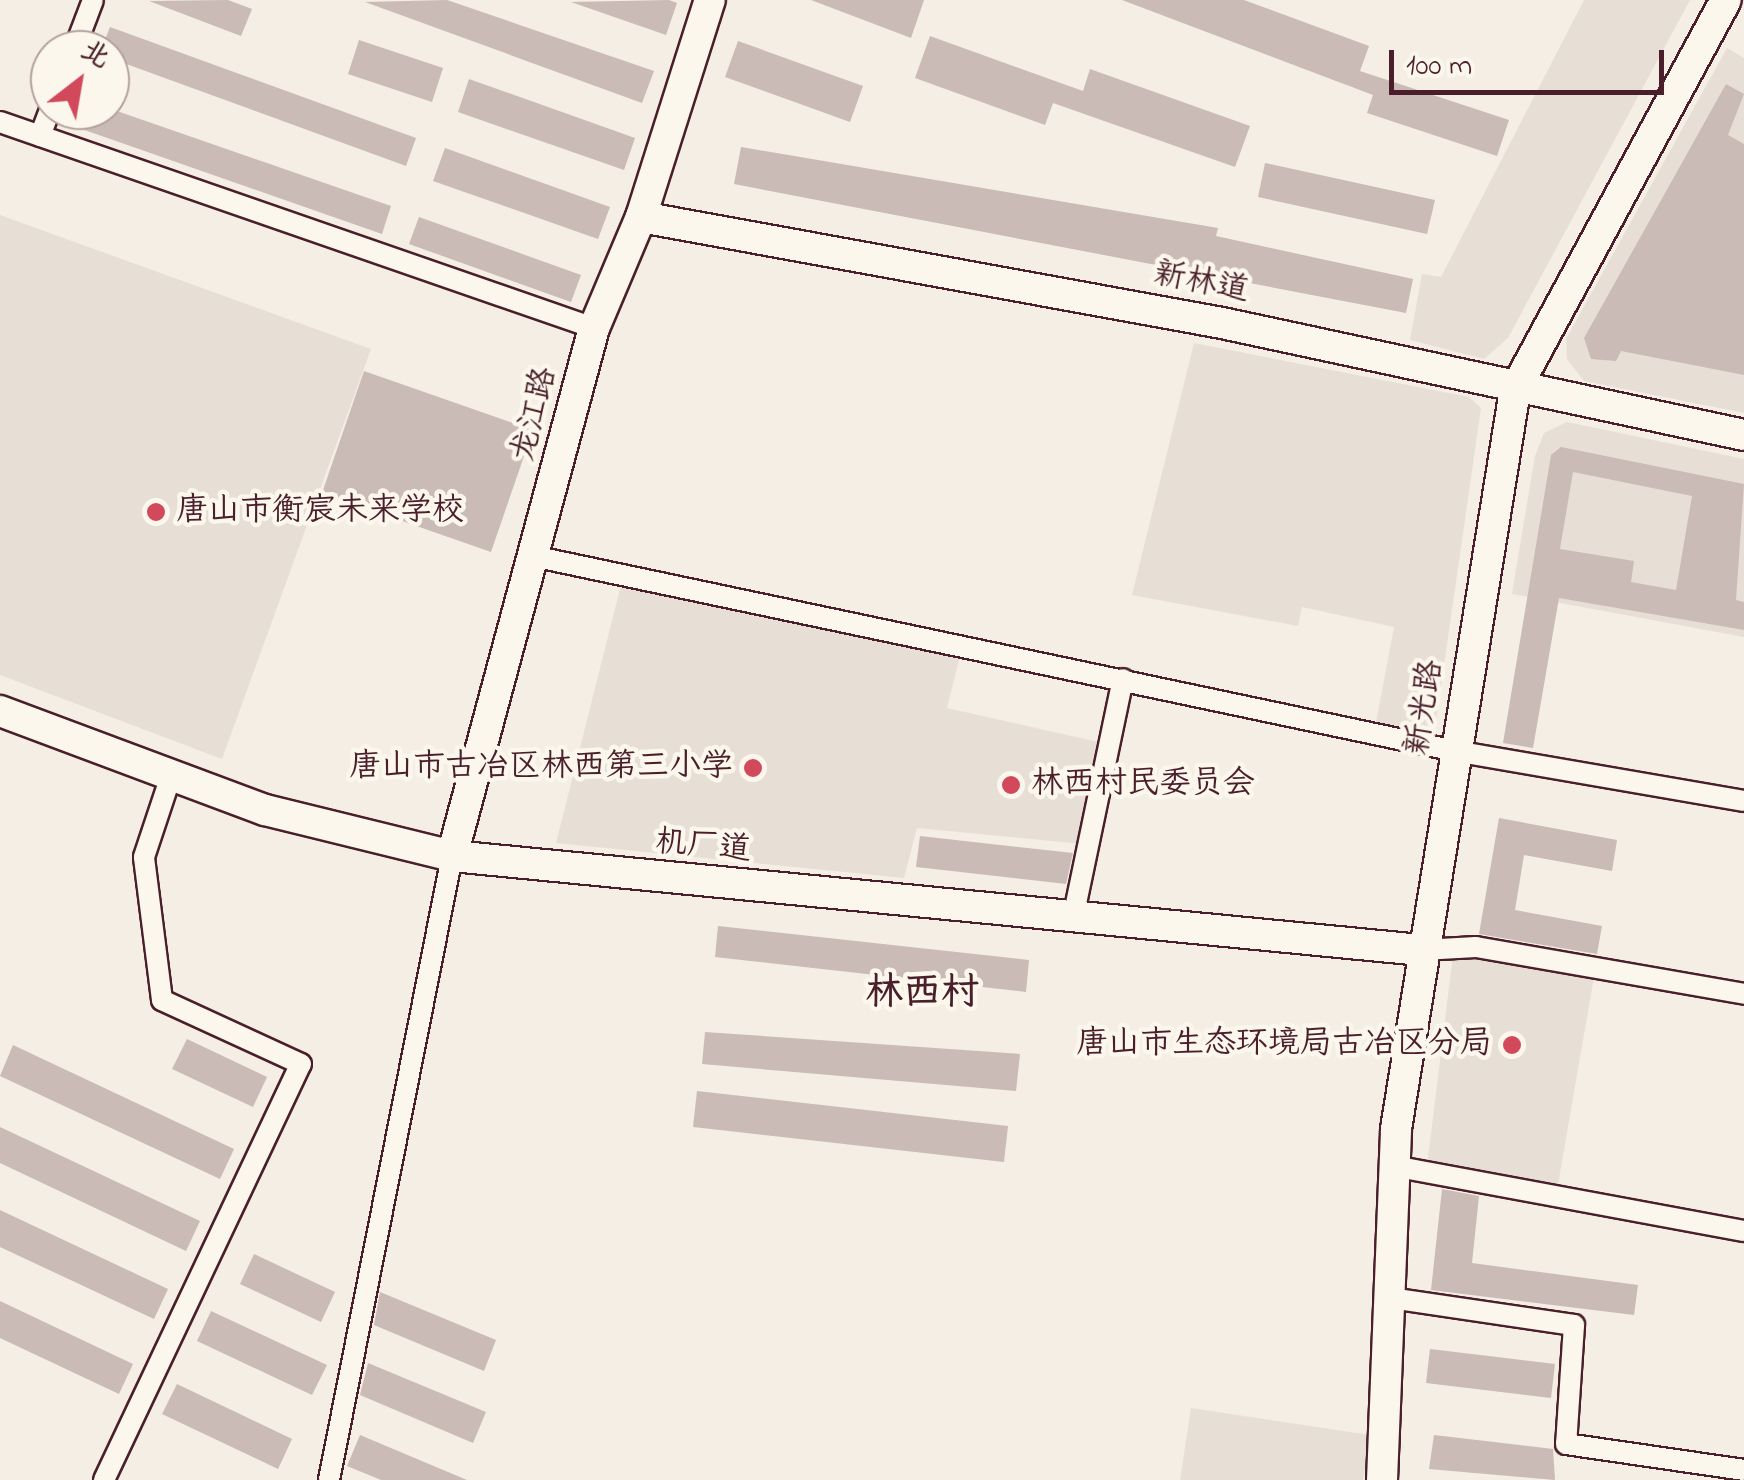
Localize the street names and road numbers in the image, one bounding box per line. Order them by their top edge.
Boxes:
street label: 新林道 [1150,256,1252,312]
street label: 龙江路 [506,364,566,466]
street label: 新光路 [1400,658,1452,758]
street label: 机厂道 [654,825,752,871]

